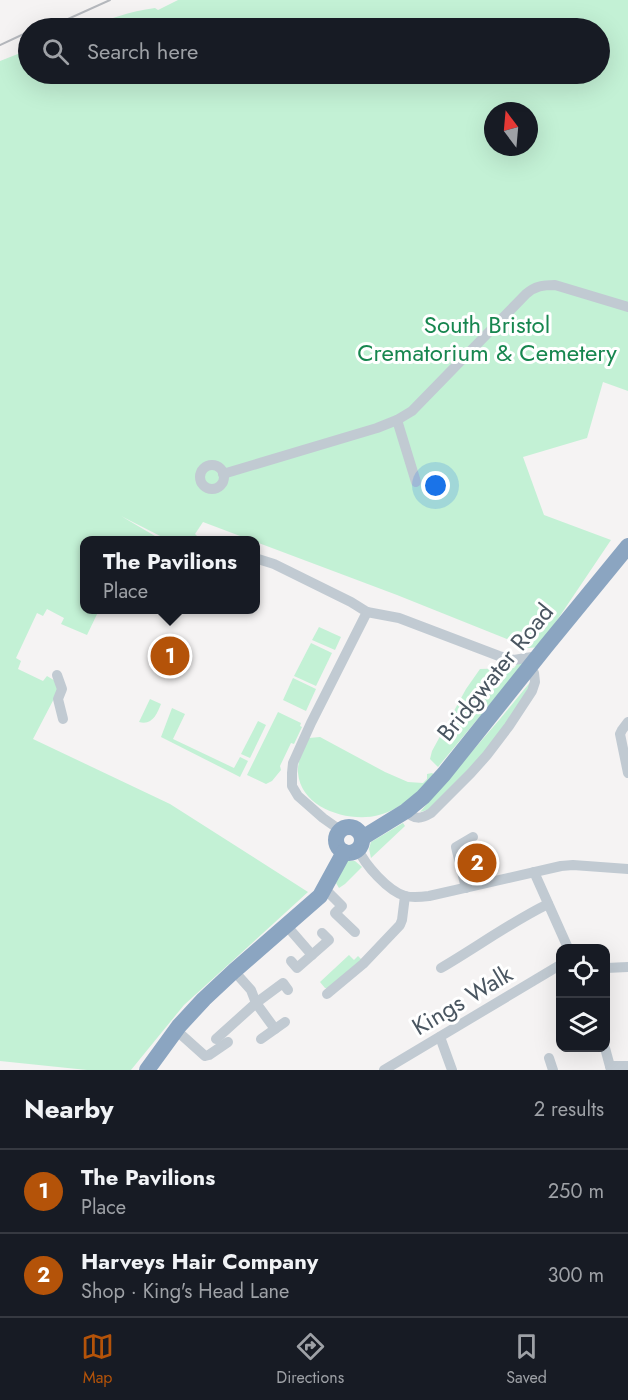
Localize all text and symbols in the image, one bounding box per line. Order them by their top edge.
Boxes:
search box [18,18,610,84]
icon: search [39,35,72,68]
text: Search here [87,35,198,67]
north arrow [484,102,538,156]
park label: South Bristol Crematorium & Cemetery [357,307,617,370]
your location [421,471,450,500]
popup [80,536,260,614]
text: The Pavilions [103,545,237,577]
text: Place [103,577,148,606]
street label: Bridgwater Road [428,596,562,748]
pin: 1 [150,634,190,678]
pin: 2 [458,840,496,886]
map controls [556,944,610,1052]
button: locate [556,944,610,998]
street label: Kings Walk [405,956,519,1044]
button: layers [556,998,610,1052]
text: Nearby [24,1090,113,1128]
text: 2 results [534,1095,604,1124]
text: The Pavilions [81,1161,215,1193]
text: 1 [38,1177,49,1206]
text: 250 m [548,1177,604,1206]
text: Place [81,1193,126,1222]
text: Harveys Hair Company [81,1245,318,1277]
text: 2 [37,1261,50,1290]
text: 300 m [547,1261,604,1290]
text: Shop · King's Head Lane [81,1277,289,1306]
tab: Map [81,1330,114,1389]
tab: Directions [276,1330,344,1389]
tab: Saved [506,1330,547,1389]

